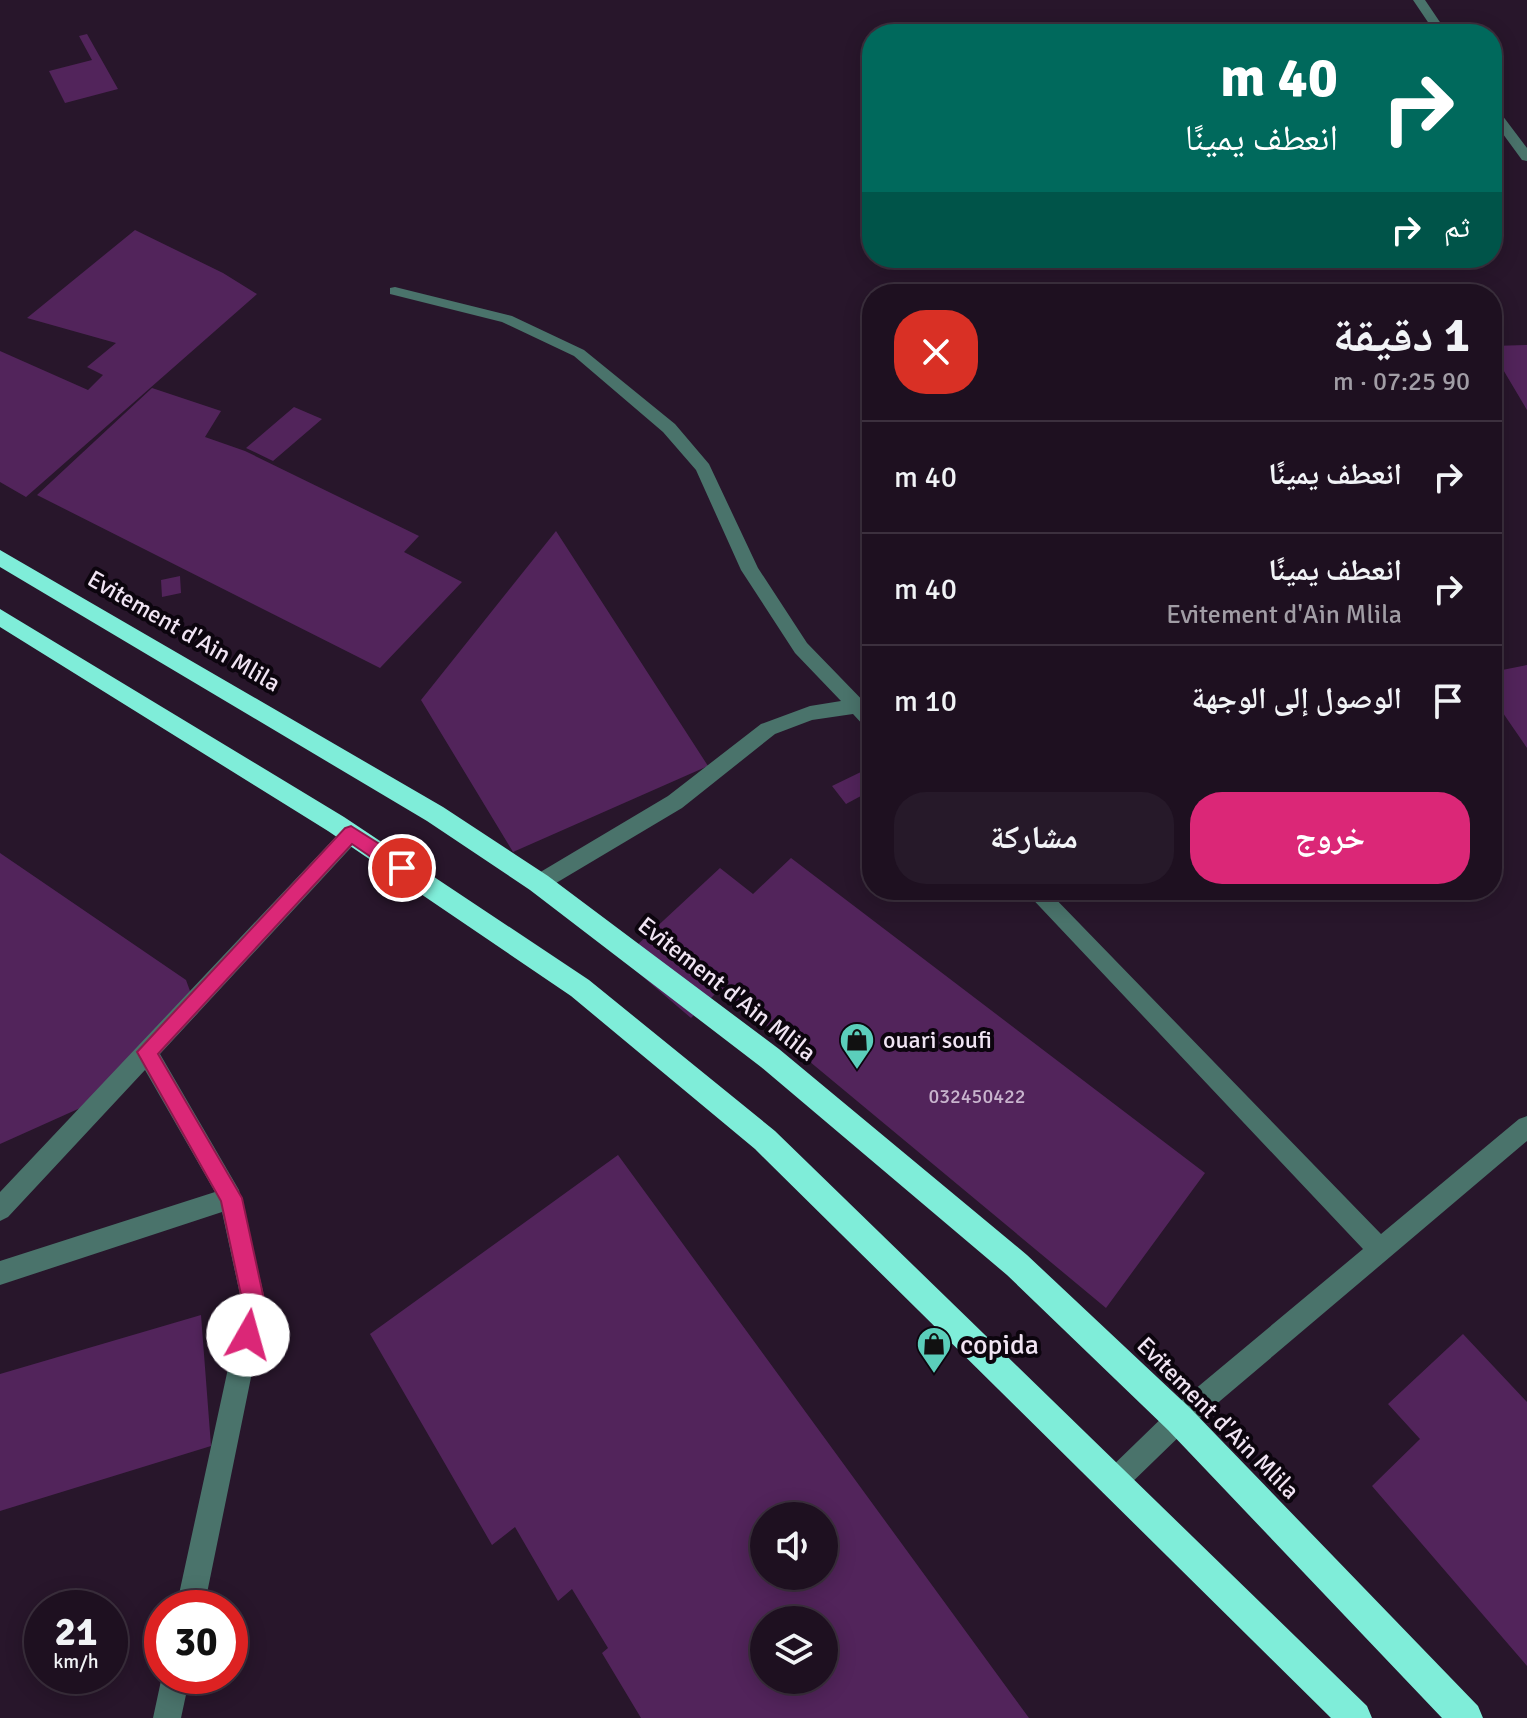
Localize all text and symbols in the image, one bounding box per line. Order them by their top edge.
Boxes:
text: 40 m [1220,43,1338,112]
icon: right [1366,56,1470,160]
text: انعطف يمينًا [1185,116,1338,161]
icon: right [1384,208,1428,252]
text: ثم [1444,209,1470,246]
text: 1 دقيقة [1333,306,1470,365]
button: close [894,310,978,394]
text: 90 m · 07:25 [1333,366,1470,398]
icon: right [1426,455,1470,499]
text: انعطف يمينًا [1268,456,1402,493]
text: 40 m [894,459,957,496]
text: انعطف يمينًا [1268,552,1402,589]
street label: Evitement d'Ain Mlila [82,564,286,698]
icon: right [1426,567,1470,611]
text: 40 m [894,571,957,608]
text: Evitement d'Ain Mlila [1166,599,1402,631]
icon: arrive [1426,679,1470,723]
text: الوصول إلى الوجهة [1192,680,1402,717]
text: 10 m [894,683,957,720]
button: مشاركة [894,792,1174,884]
button: خروج [1190,792,1470,884]
pin [368,834,436,902]
icon: arrive [380,846,424,890]
street label: Evitement d'Ain Mlila [632,910,822,1068]
shop icon: ouari soufi [838,1021,876,1071]
place label: ouari soufi [883,1025,992,1055]
house number: 032450422 [928,1084,1026,1109]
position arrow [206,1293,290,1377]
shop icon: copida [915,1325,953,1375]
place label: copida [960,1328,1039,1362]
street label: Evitement d'Ain Mlila [1130,1330,1306,1506]
map controls [750,1502,838,1694]
button: sound [750,1502,838,1590]
speed limit sign: 30 [144,1590,248,1694]
button: layers [750,1606,838,1694]
text: 21 [54,1607,98,1657]
text: km/h [53,1649,99,1674]

